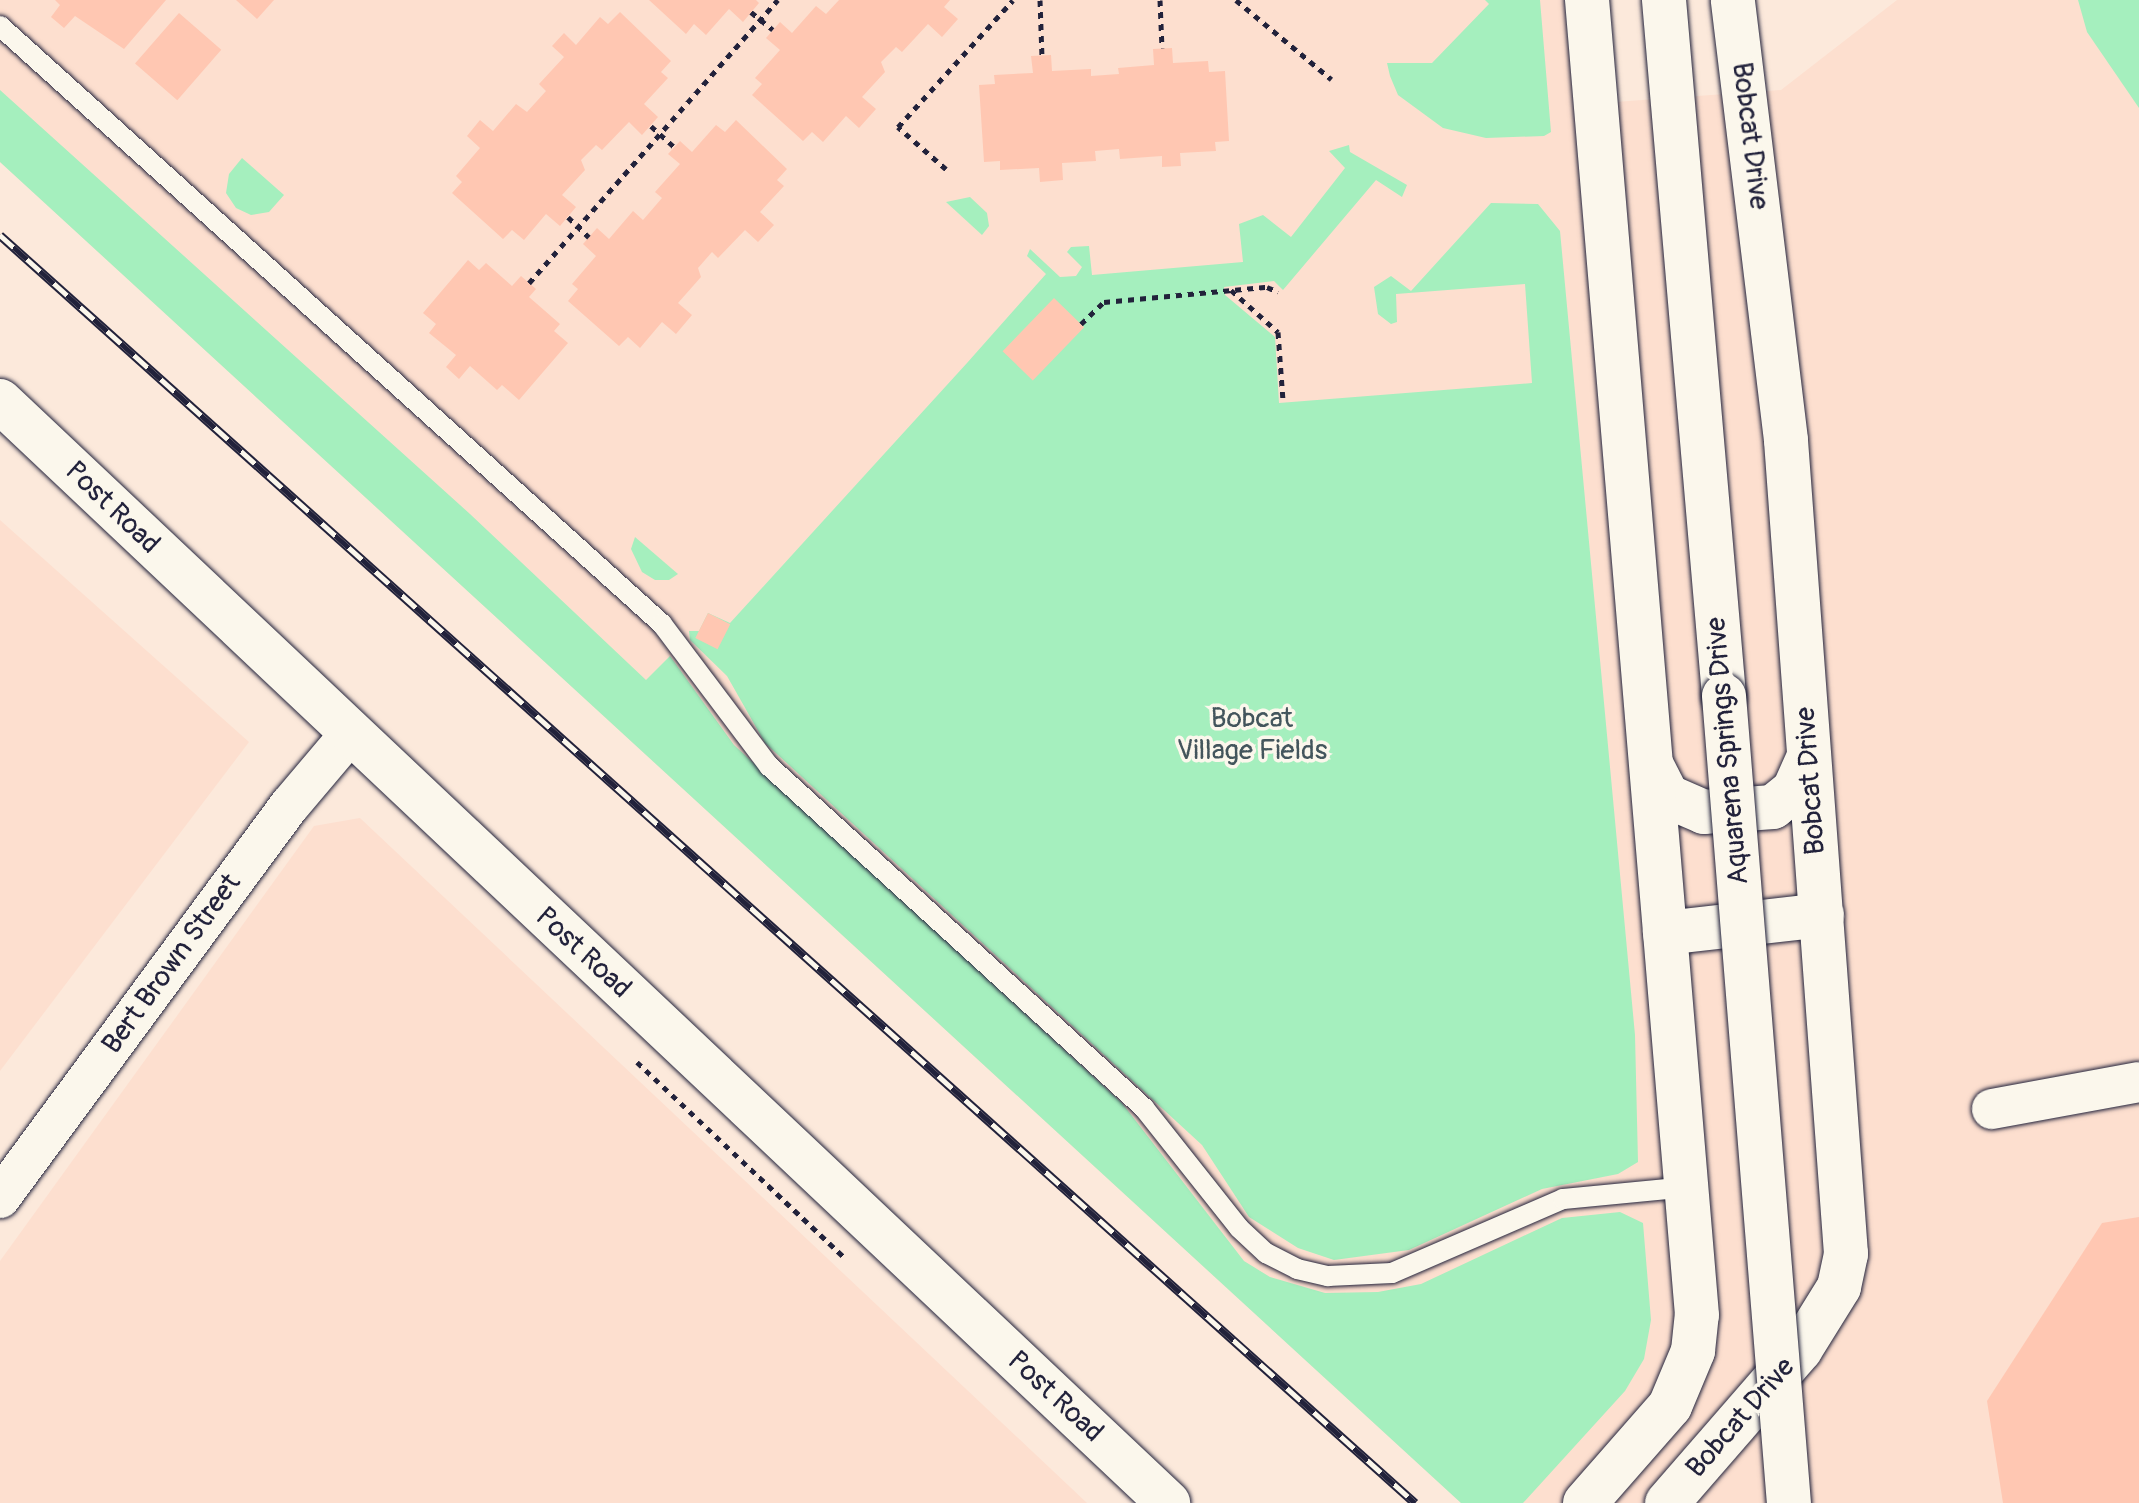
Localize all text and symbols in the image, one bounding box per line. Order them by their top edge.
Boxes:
street label: Bobcat Drive [1724,60,1776,212]
street label: Post Road [58,455,166,561]
street label: Aquarena Springs Drive [1700,616,1756,886]
park label: Bobcat Village Fields [1177,702,1327,768]
street label: Bobcat Drive [1789,706,1833,856]
street label: Bert Brown Street [96,868,248,1060]
street label: Post Road [528,900,638,1006]
street label: Post Road [1000,1344,1110,1450]
street label: Bobcat Drive [1680,1351,1802,1485]

